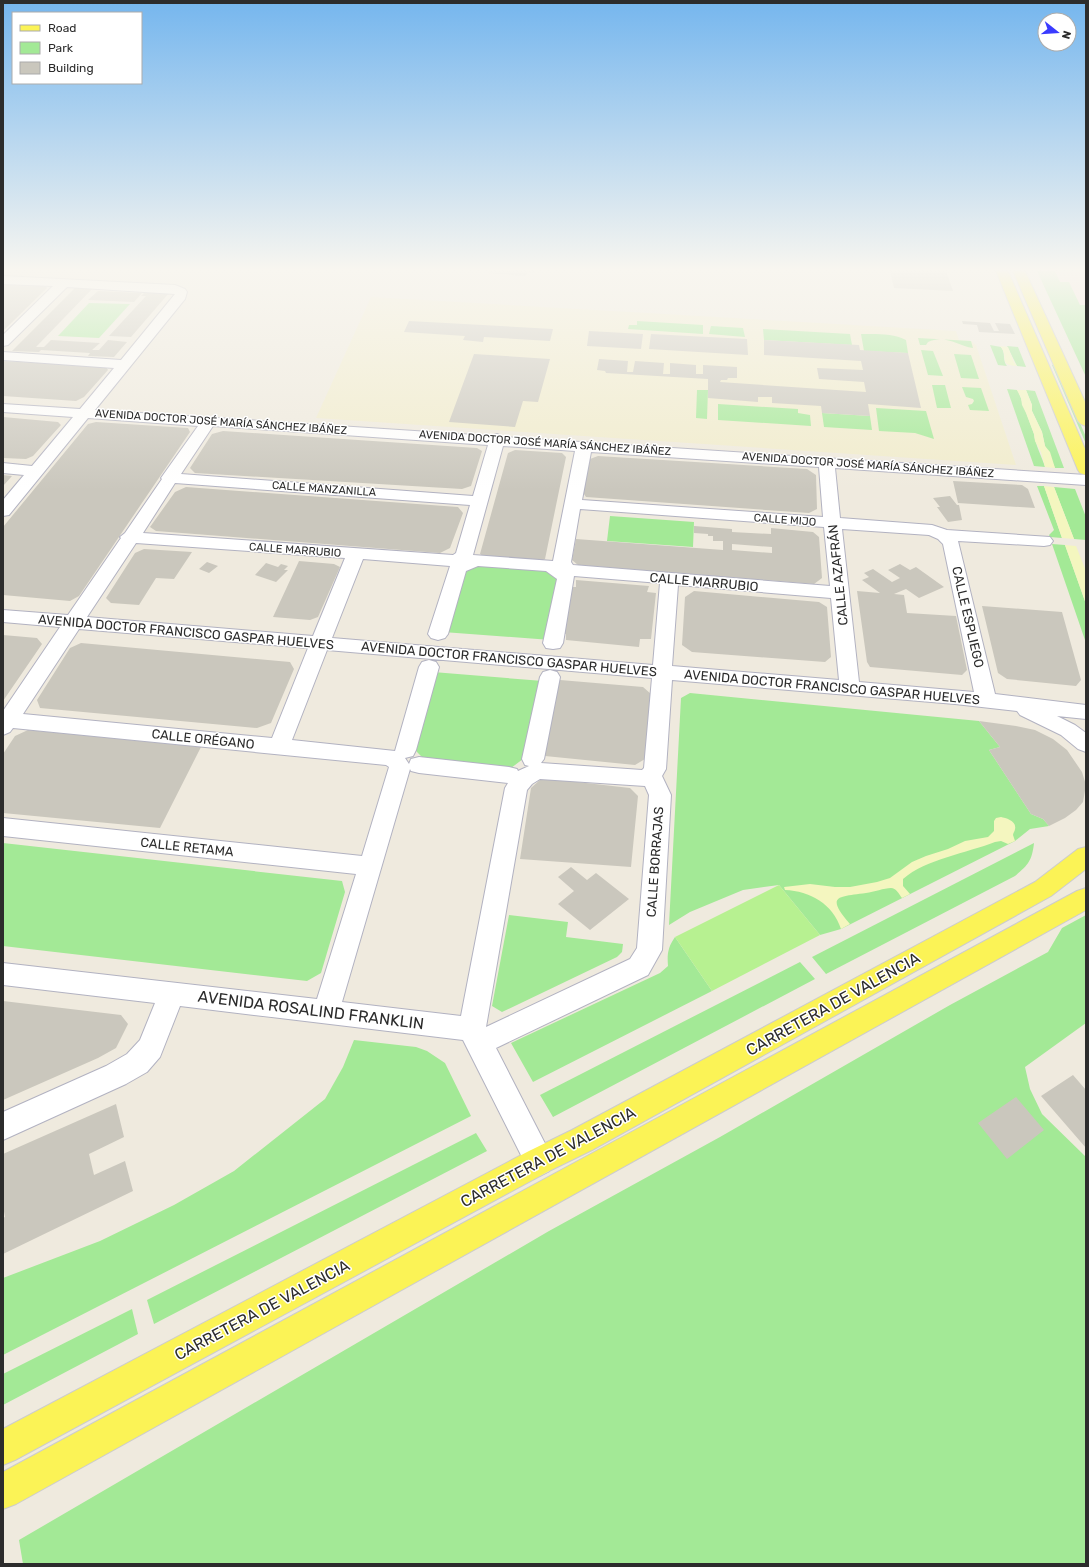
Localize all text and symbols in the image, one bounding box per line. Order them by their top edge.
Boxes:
legend [12,12,142,84]
north arrow [1037,12,1077,52]
text: Road [48,21,76,35]
text: N [1059,29,1073,41]
text: Park [48,41,74,55]
text: Building [48,61,94,75]
street label: AVENIDA DOCTOR JOSÉ MARÍA SÁNCHEZ IBÁÑEZ [95,407,348,437]
street label: AVENIDA DOCTOR JOSÉ MARÍA SÁNCHEZ IBÁÑEZ [419,428,672,458]
street label: AVENIDA DOCTOR JOSÉ MARÍA SÁNCHEZ IBÁÑEZ [742,450,995,480]
street label: CALLE MANZANILLA [271,479,377,499]
street label: CALLE MIJO [753,511,817,529]
street label: CALLE AZAFRÁN [825,524,851,626]
street label: CALLE MARRUBIO [248,540,342,560]
street label: CALLE ESPLIEGO [949,565,987,669]
street label: CALLE MARRUBIO [649,570,759,594]
street label: AVENIDA DOCTOR FRANCISCO GASPAR HUELVES [37,612,335,652]
street label: AVENIDA DOCTOR FRANCISCO GASPAR HUELVES [360,639,658,679]
street label: AVENIDA DOCTOR FRANCISCO GASPAR HUELVES [683,667,981,707]
street label: CALLE ORÉGANO [151,726,255,752]
street label: CALLE BORRAJAS [644,806,666,918]
street label: CALLE RETAMA [140,835,235,859]
street label: CARRETERA DE VALENCIA [743,948,923,1060]
street label: AVENIDA ROSALIND FRANKLIN [197,987,425,1033]
street label: CARRETERA DE VALENCIA [457,1103,639,1211]
street label: CARRETERA DE VALENCIA [171,1256,353,1364]

